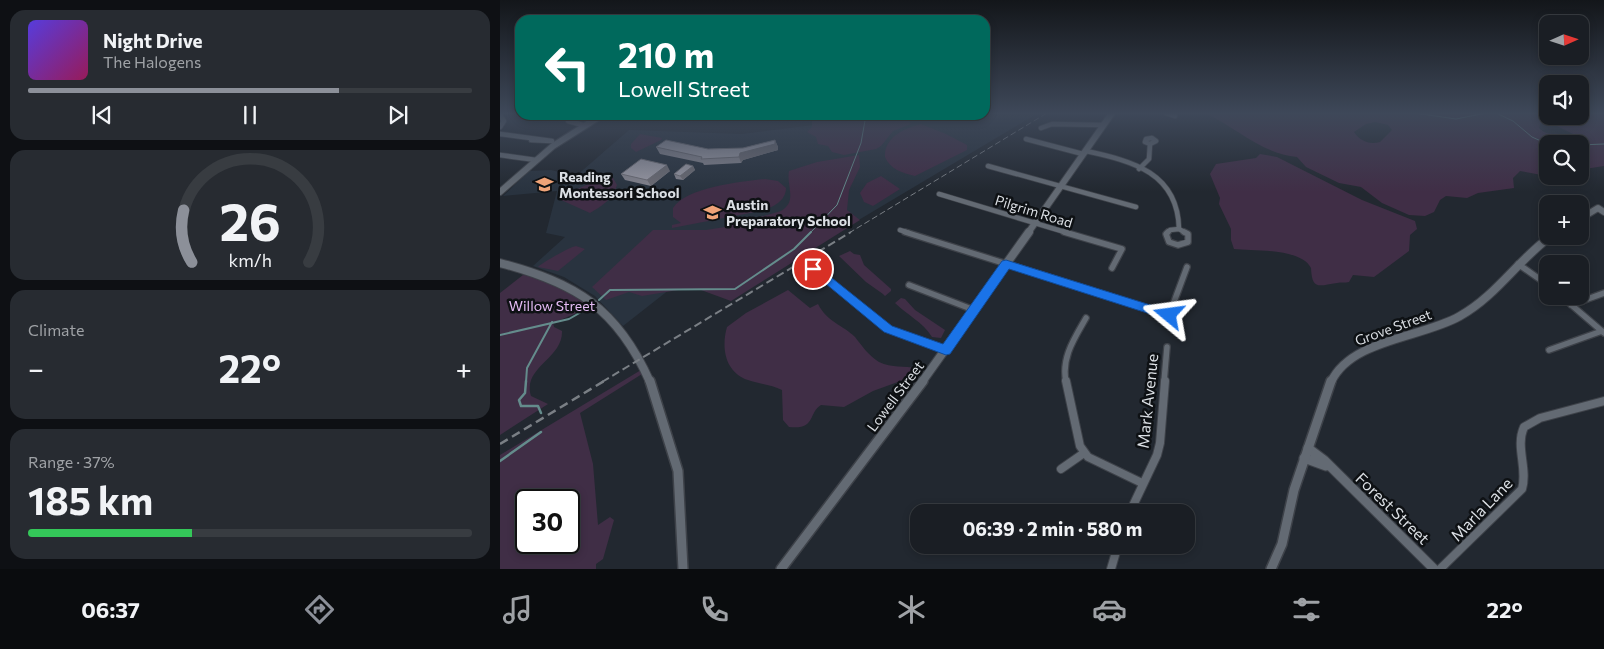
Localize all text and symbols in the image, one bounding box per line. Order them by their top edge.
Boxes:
north arrow [1539,15,1589,65]
map controls [1539,15,1589,305]
text: Night Drive [103,29,203,52]
text: 210 m [618,32,714,75]
icon: left [535,35,600,100]
text: The Halogens [103,52,201,71]
text: Lowell Street [618,75,750,102]
button: sound [1539,75,1589,125]
icon: previous [88,101,116,129]
icon: pause [236,101,264,129]
icon: next [384,101,412,129]
button: search [1539,135,1589,185]
place label: Reading Montessori School [559,168,680,201]
school or university icon: Reading Montessori School [535,174,555,194]
text: 26 [219,188,281,252]
street label: Pilgrim Road [993,191,1075,231]
button: + [1539,195,1589,245]
place label: Austin Preparatory School [726,196,851,229]
school or university icon: Austin Preparatory School [702,202,722,222]
pin [792,248,834,290]
text: km/h [228,249,272,271]
icon: arrive [799,255,827,283]
button: − [1539,255,1589,305]
position arrow [1142,288,1194,340]
park label: Willow Street [509,297,596,314]
street label: Grove Street [1352,305,1434,349]
text: Climate [28,320,84,339]
text: 22° [218,344,281,391]
text: − [28,351,44,385]
text: + [456,351,472,385]
street label: Mark Avenue [1133,353,1161,449]
street label: Lowell Street [863,357,927,435]
text: Range · 37% [28,452,115,471]
street label: Forest Street [1352,468,1434,548]
street label: Marla Lane [1446,473,1516,545]
text: 185 km [28,476,153,523]
speed limit sign: 30 [515,489,580,554]
text: 06:39 · 2 min · 580 m [963,517,1142,540]
icon: directions [302,592,337,627]
icon: music [500,592,535,627]
icon: phone [697,592,732,627]
icon: climate [894,592,929,627]
icon: car [1092,592,1127,627]
icon: filters [1289,592,1324,627]
text: 06:37 [81,596,140,623]
text: 22° [1487,596,1523,623]

